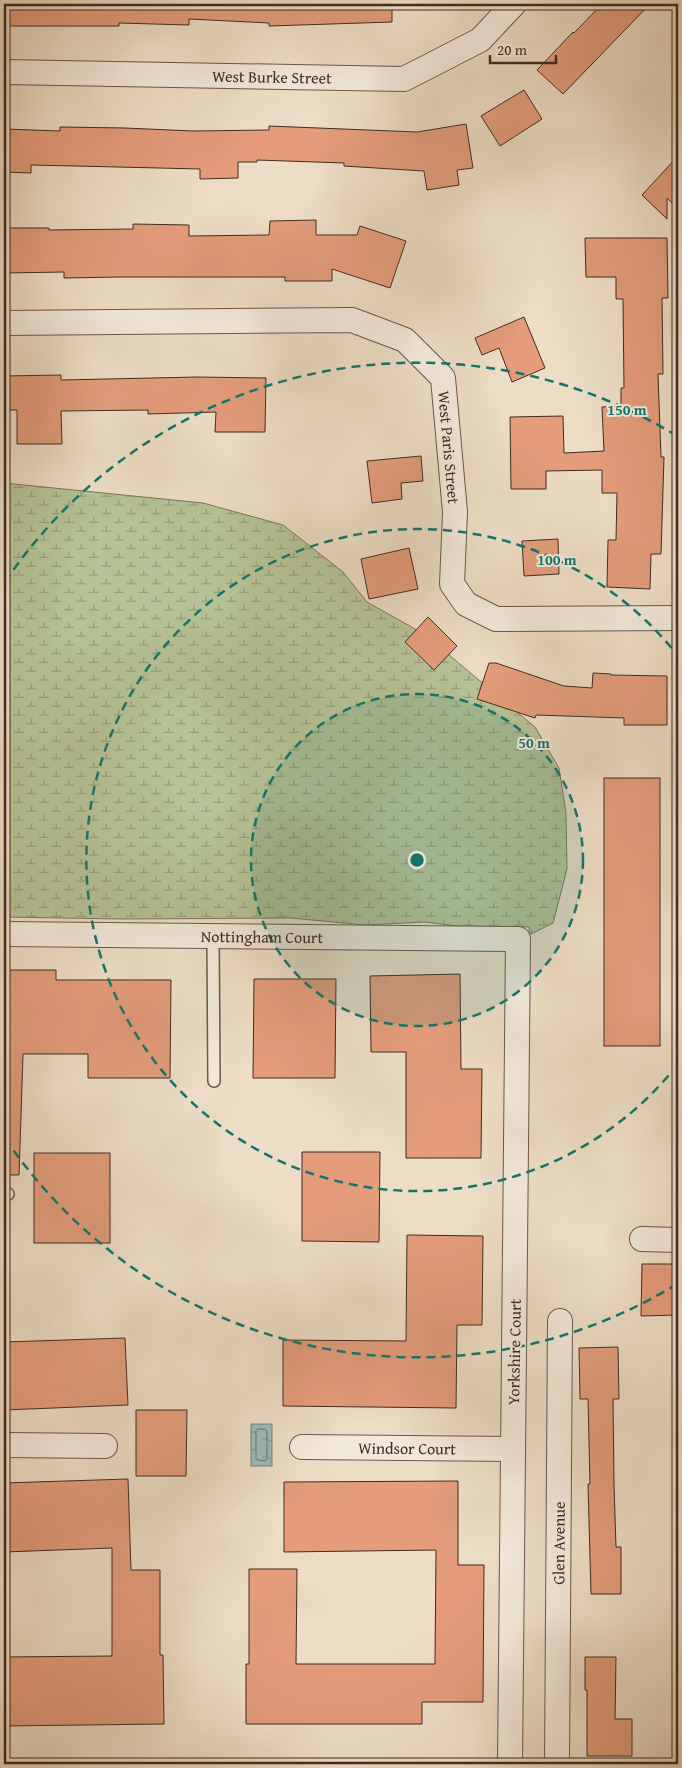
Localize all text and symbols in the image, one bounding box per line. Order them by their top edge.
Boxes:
scale bar [490,32,556,64]
text: 20 m [497,39,528,60]
street label: West Burke Street [212,64,332,90]
street label: West Paris Street [432,390,466,505]
text: 150 m [607,399,647,420]
text: 100 m [537,549,577,570]
text: 50 m [518,732,550,753]
centre of rings [408,851,426,869]
street label: Nottingham Court [201,924,324,949]
street label: Yorkshire Court [501,1298,527,1405]
street label: Windsor Court [358,1436,456,1460]
street label: Glen Avenue [546,1501,571,1585]

